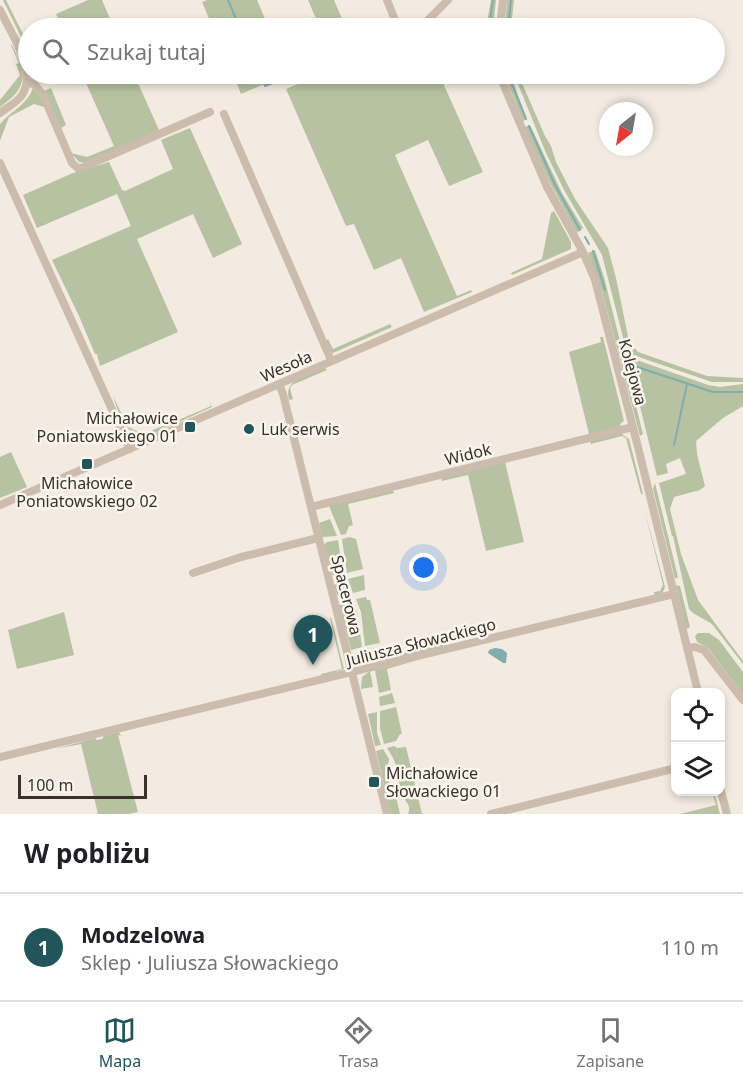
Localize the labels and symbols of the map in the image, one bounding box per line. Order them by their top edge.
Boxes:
north arrow [599,102,653,156]
street label: Kolejowa [614,336,652,408]
street label: Wesoła [257,345,315,387]
place label: Michałowice Poniatowskiego 01 [37,407,178,447]
place label: Luk serwis [261,418,340,440]
marker: Michałowice Poniatowskiego 01 [183,420,197,434]
marker: Luk serwis [242,422,256,436]
street label: Widok [442,438,494,470]
marker: Michałowice Poniatowskiego 02 [80,457,94,471]
place label: Michałowice Poniatowskiego 02 [16,472,158,512]
street label: Spacerowa [326,553,368,637]
your location [409,553,438,582]
street label: Juliusza Słowackiego [342,613,498,672]
pin: 1 [294,616,332,665]
place label: Michałowice Słowackiego 01 [386,762,501,802]
scale bar [18,772,147,800]
marker: Michałowice Słowackiego 01 [367,775,381,789]

